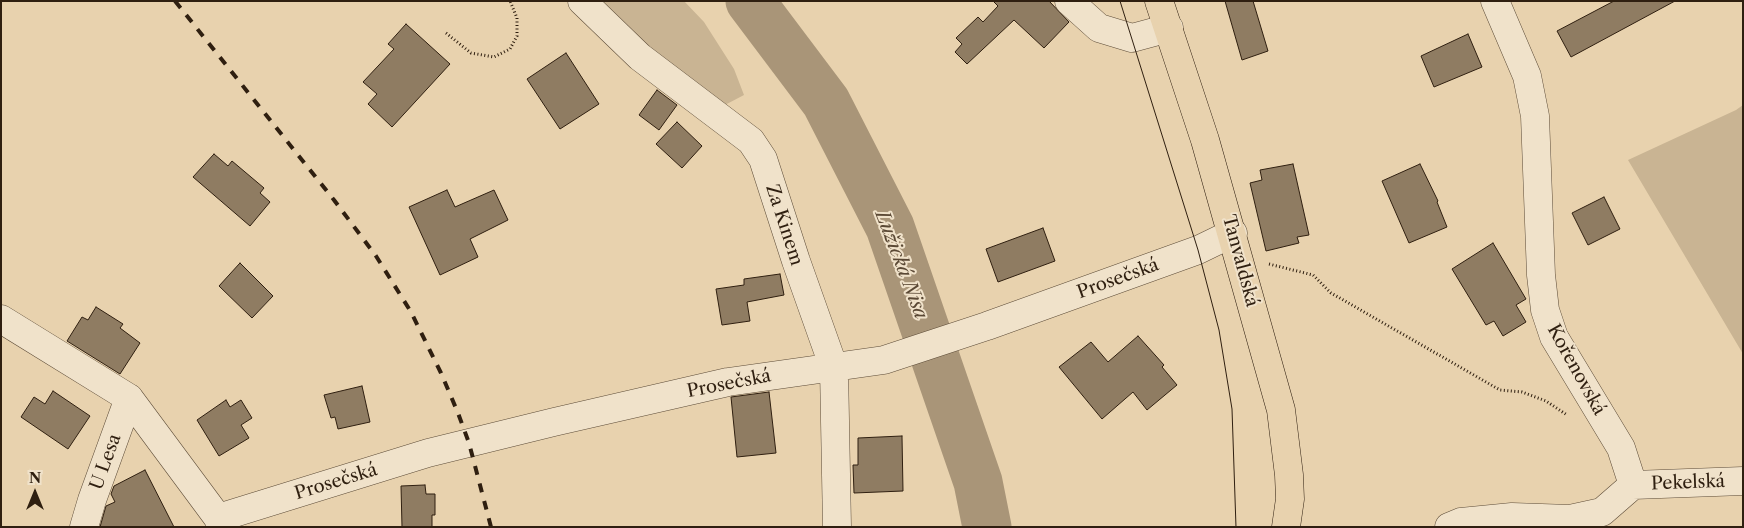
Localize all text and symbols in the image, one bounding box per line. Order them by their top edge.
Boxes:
street label: Za Kinem [761,182,807,268]
water label: Lužická Nisa [870,207,932,323]
street label: Tanvaldská [1217,213,1263,309]
street label: Prosečská [1074,254,1162,304]
street label: Kořenovská [1542,321,1610,419]
street label: Prosečská [685,365,773,403]
street label: U Lesa [86,431,126,493]
street label: Prosečská [292,459,380,505]
north arrow [10,468,60,518]
text: N [29,469,41,487]
street label: Pekelská [1651,471,1725,495]

